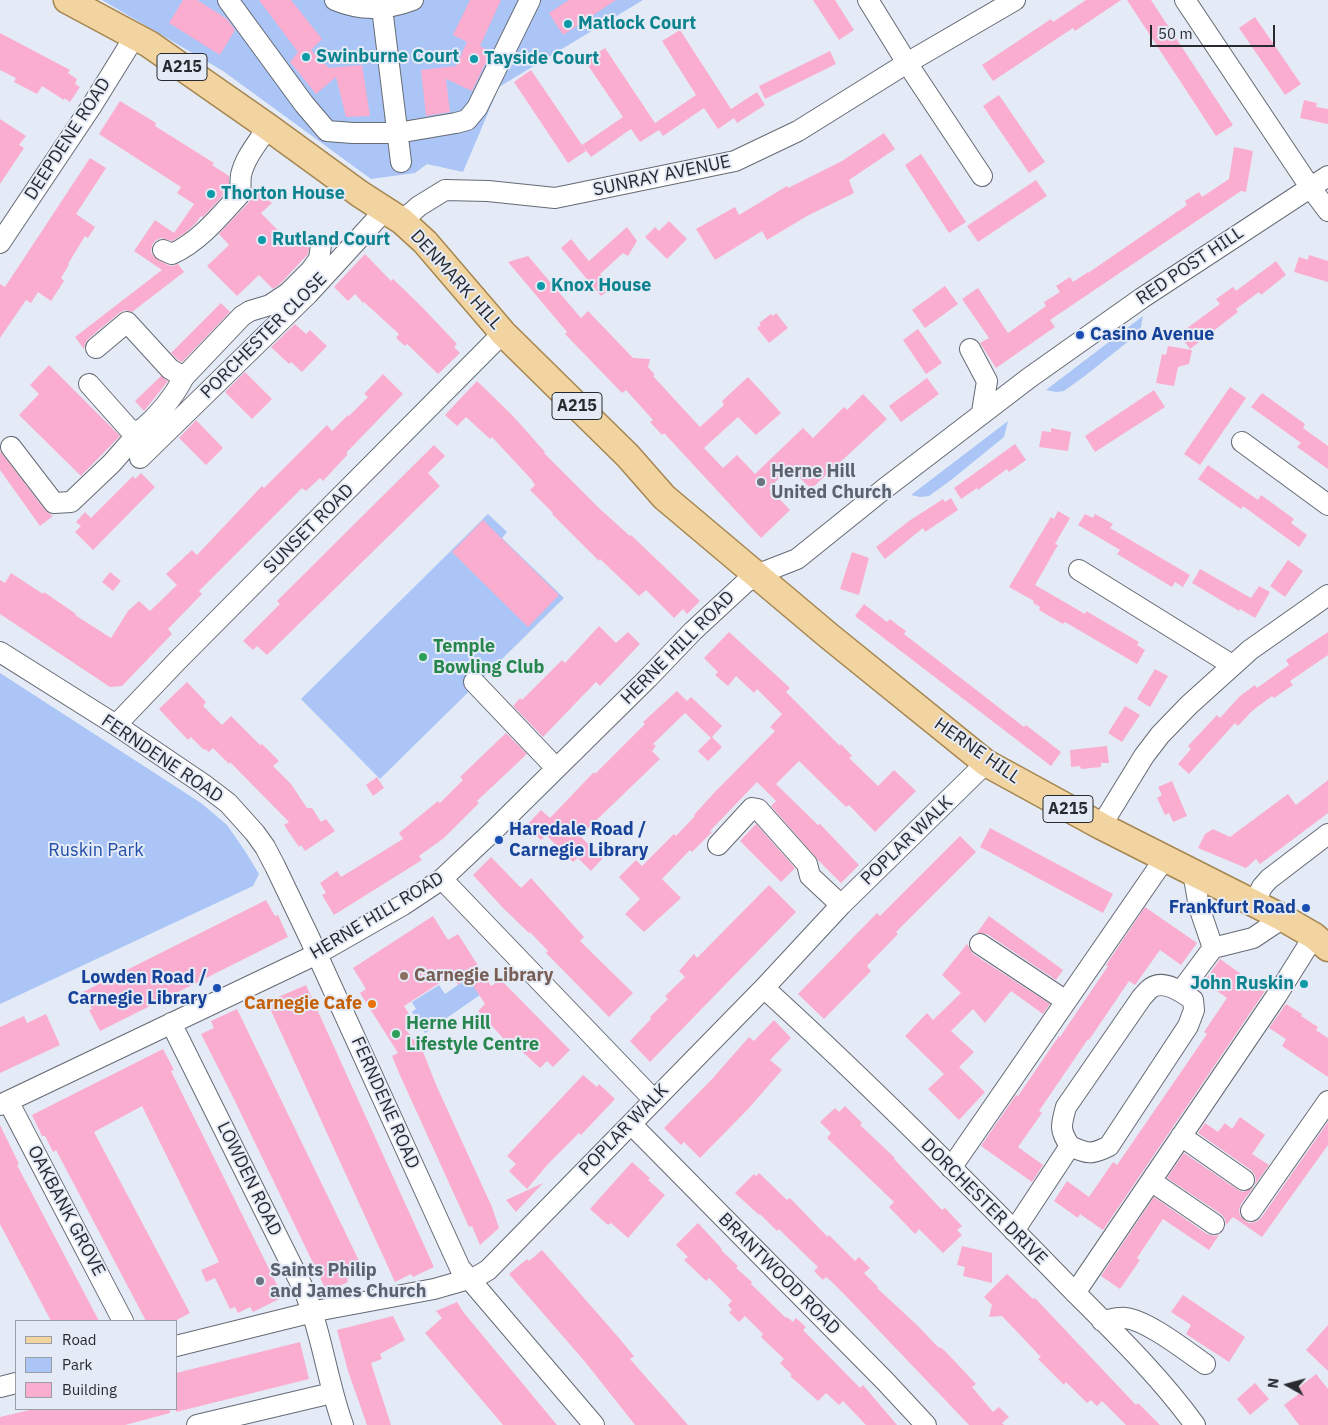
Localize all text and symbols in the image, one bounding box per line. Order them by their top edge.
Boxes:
place label: Matlock Court [578,13,696,35]
scale bar [1153,15,1278,47]
marker: Matlock Court [562,18,574,30]
text: 50 m [1158,24,1193,43]
place label: Swinburne Court [316,46,459,68]
place label: Tayside Court [484,48,599,70]
marker: Swinburne Court [300,51,312,63]
marker: Tayside Court [468,53,480,65]
road number: A215 [157,54,207,80]
street label: DEEPDENE ROAD [20,74,116,204]
street label: SUNRAY AVENUE [591,151,733,201]
place label: Thorton House [221,183,345,205]
marker: Thorton House [205,188,217,200]
street label: RED POST HILL [1132,222,1248,310]
street label: DENMARK HILL [406,226,506,334]
place label: Rutland Court [272,229,390,251]
marker: Rutland Court [256,234,268,246]
street label: PORCHESTER CLOSE [196,268,332,404]
place label: Knox House [551,275,651,297]
marker: Knox House [535,280,547,292]
place label: Casino Avenue [1090,324,1214,346]
marker: Casino Avenue [1074,329,1086,341]
road number: A215 [552,392,602,420]
place label: Herne Hill United Church [771,461,892,504]
marker: Herne Hill United Church [755,476,767,488]
street label: SUNSET ROAD [260,480,358,578]
street label: HERNE HILL ROAD [617,587,739,709]
place label: Temple Bowling Club [433,636,544,679]
marker: Temple Bowling Club [417,651,429,663]
street label: FERNDENE ROAD [97,710,227,808]
street label: HERNE HILL [930,713,1024,789]
street label: POPLAR WALK [857,792,957,890]
road number: A215 [1043,796,1093,822]
place label: Haredale Road / Carnegie Library [509,819,648,862]
marker: Haredale Road / Carnegie Library [493,834,505,846]
park label: Ruskin Park [48,840,144,862]
street label: HERNE HILL ROAD [306,868,448,964]
place label: Frankfurt Road [1169,897,1296,919]
marker: Frankfurt Road [1300,902,1312,914]
place label: Carnegie Library [414,965,553,987]
place label: Lowden Road / Carnegie Library [68,967,207,1010]
marker: Carnegie Library [398,970,410,982]
place label: John Ruskin [1190,973,1294,995]
marker: John Ruskin [1298,978,1310,990]
marker: Lowden Road / Carnegie Library [211,982,223,994]
place label: Carnegie Cafe [244,993,362,1015]
marker: Carnegie Cafe [366,998,378,1010]
place label: Herne Hill Lifestyle Centre [406,1013,539,1056]
marker: Herne Hill Lifestyle Centre [390,1028,402,1040]
street label: FERNDENE ROAD [346,1034,424,1172]
street label: POPLAR WALK [575,1080,673,1180]
street label: LOWDEN ROAD [212,1118,286,1240]
street label: DORCHESTER DRIVE [916,1134,1052,1270]
street label: OAKBANK GROVE [22,1142,110,1280]
street label: BRANTWOOD ROAD [714,1209,844,1339]
place label: Saints Philip and James Church [270,1260,426,1302]
marker: Saints Philip and James Church [254,1275,266,1287]
legend [15,1320,178,1410]
text: Road [62,1330,97,1349]
text: Park [62,1355,92,1374]
north arrow [1263,1360,1313,1410]
text: N [1264,1377,1283,1389]
text: Building [62,1380,117,1399]

